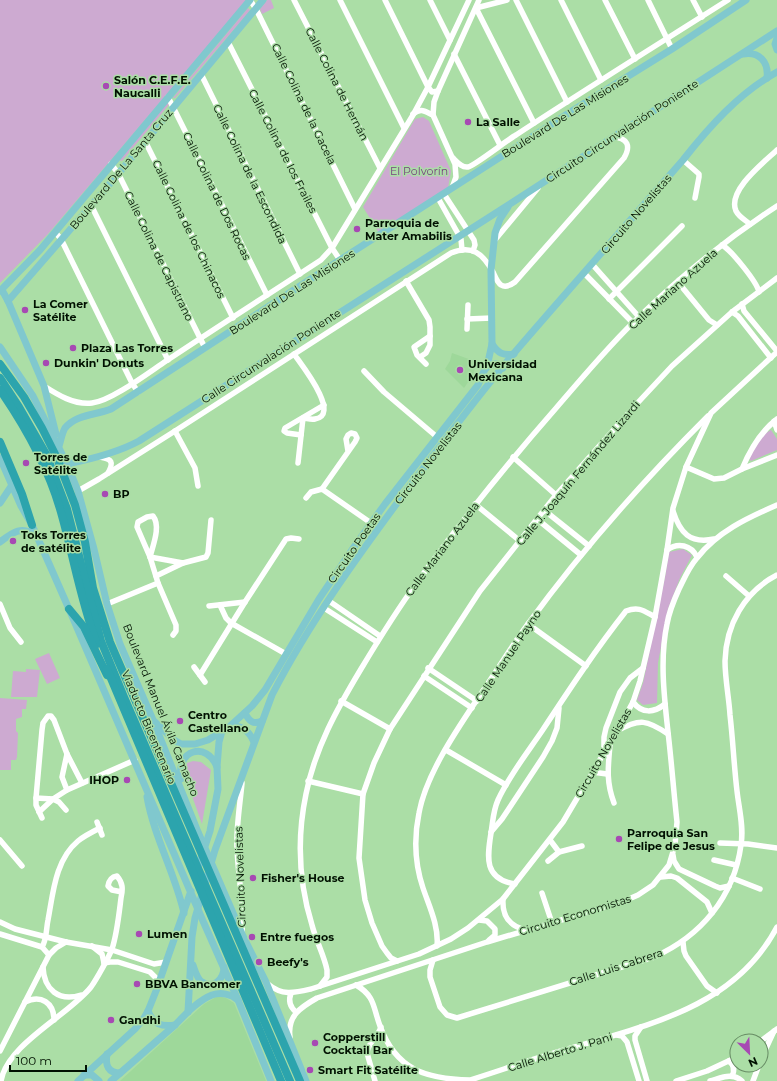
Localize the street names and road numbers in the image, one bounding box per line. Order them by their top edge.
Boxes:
street label: Calle Colina de Hernán [302,25,372,143]
street label: Calle Colina de la Gacela [268,41,340,167]
street label: Boulevard De Las Misiones [499,71,632,161]
street label: Circuito Circunvalación Poniente [543,76,701,186]
street label: Calle Colina de los Frailes [246,87,321,216]
street label: Calle Colina de la Escondida [210,102,290,246]
street label: Boulevard De La Santa Cruz [66,106,176,232]
street label: Calle Colina de Dos Rocas [180,130,254,263]
street label: Calle Colina de los Chinacos [149,157,229,301]
street label: Circuito Novelistas [598,171,675,257]
street label: Calle Colina de Capistrano [121,189,197,323]
street label: Calle Mariano Azuela [626,245,720,333]
street label: Boulevard De Las Misiones [227,246,358,338]
street label: Calle Circunvalación Poniente [199,305,344,406]
street label: Calle J. Joaquín Fernández Lizardi [513,398,643,548]
street label: Circuito Novelistas [391,418,465,507]
street label: Calle Mariano Azuela [402,499,482,599]
street label: Circuito Poetas [324,510,384,586]
street label: Calle Manuel Payno [472,607,544,705]
street label: Boulevard Manuel Ávila Camacho [120,622,202,798]
street label: Viaducto Bicentenario [119,668,179,786]
street label: Circuito Novelistas [572,705,635,800]
street label: Circuito Novelistas [231,826,249,928]
street label: Circuito Economistas [517,891,633,939]
street label: Calle Luis Cabrera [567,945,665,989]
street label: Calle Alberto J. Pani [506,1029,614,1075]

